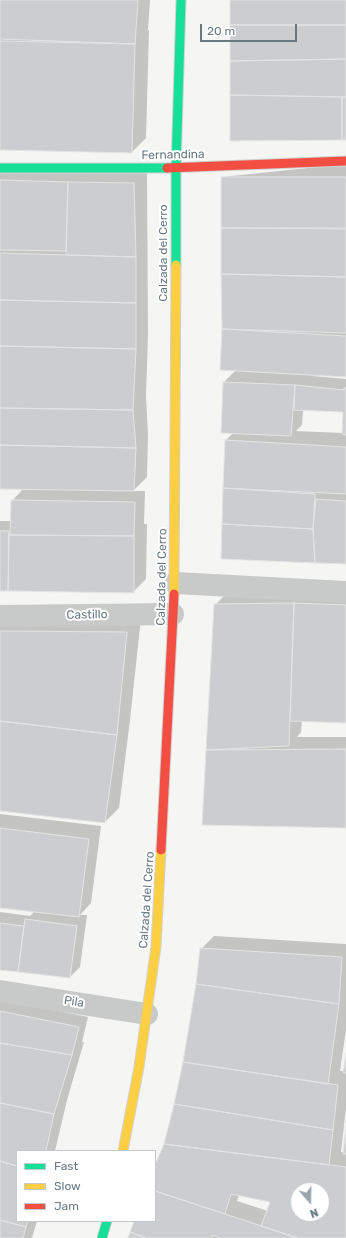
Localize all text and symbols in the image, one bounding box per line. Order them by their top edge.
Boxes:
scale bar [202,16,299,42]
text: 20 m [207,24,235,38]
street label: Fernandina [141,147,205,163]
street label: Calzada del Cerro [157,204,171,302]
street label: Calzada del Cerro [154,528,170,626]
street label: Castillo [66,607,108,623]
street label: Calzada del Cerro [136,851,158,949]
street label: Pila [63,993,85,1011]
legend [16,1150,156,1222]
text: Fast [54,1159,78,1173]
text: Slow [54,1179,81,1193]
north arrow [290,1182,330,1222]
text: Jam [54,1199,79,1213]
text: N [308,1205,320,1220]

